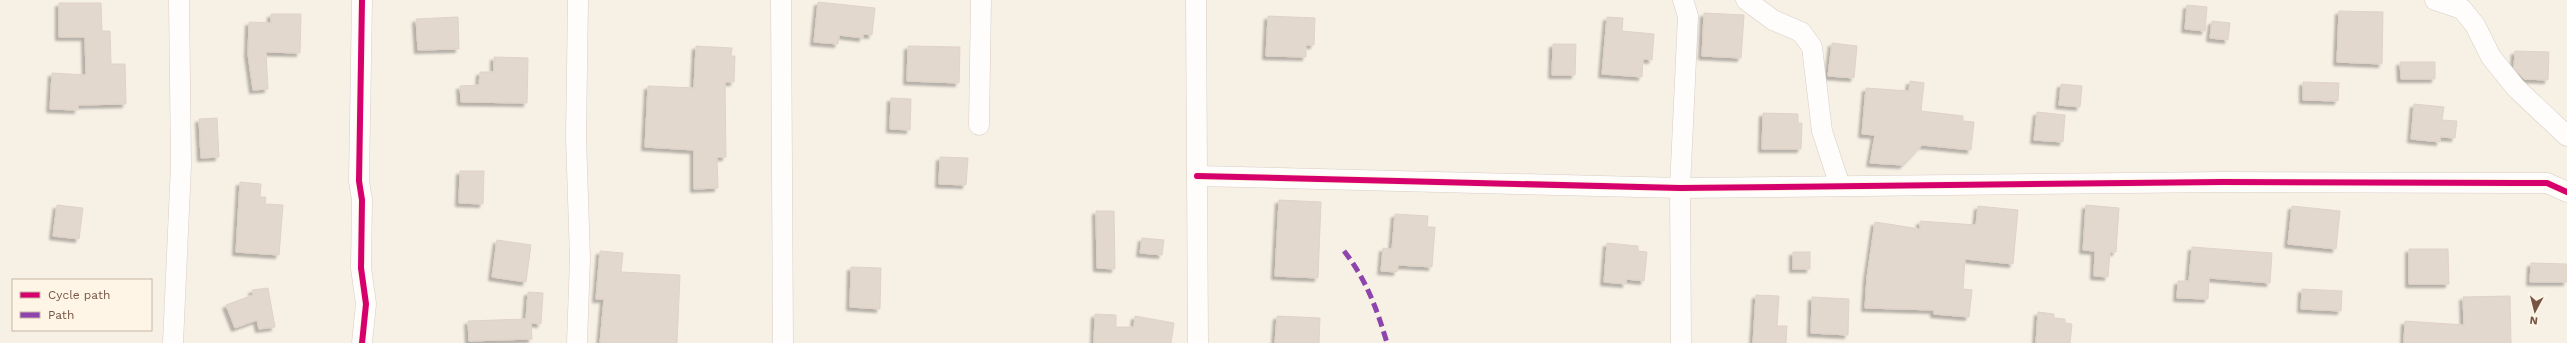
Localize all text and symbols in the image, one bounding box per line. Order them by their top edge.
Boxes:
legend [12,279,152,331]
text: Cycle path [48,288,110,302]
north arrow [2515,291,2555,331]
text: Path [48,308,74,322]
text: N [2529,313,2539,327]

